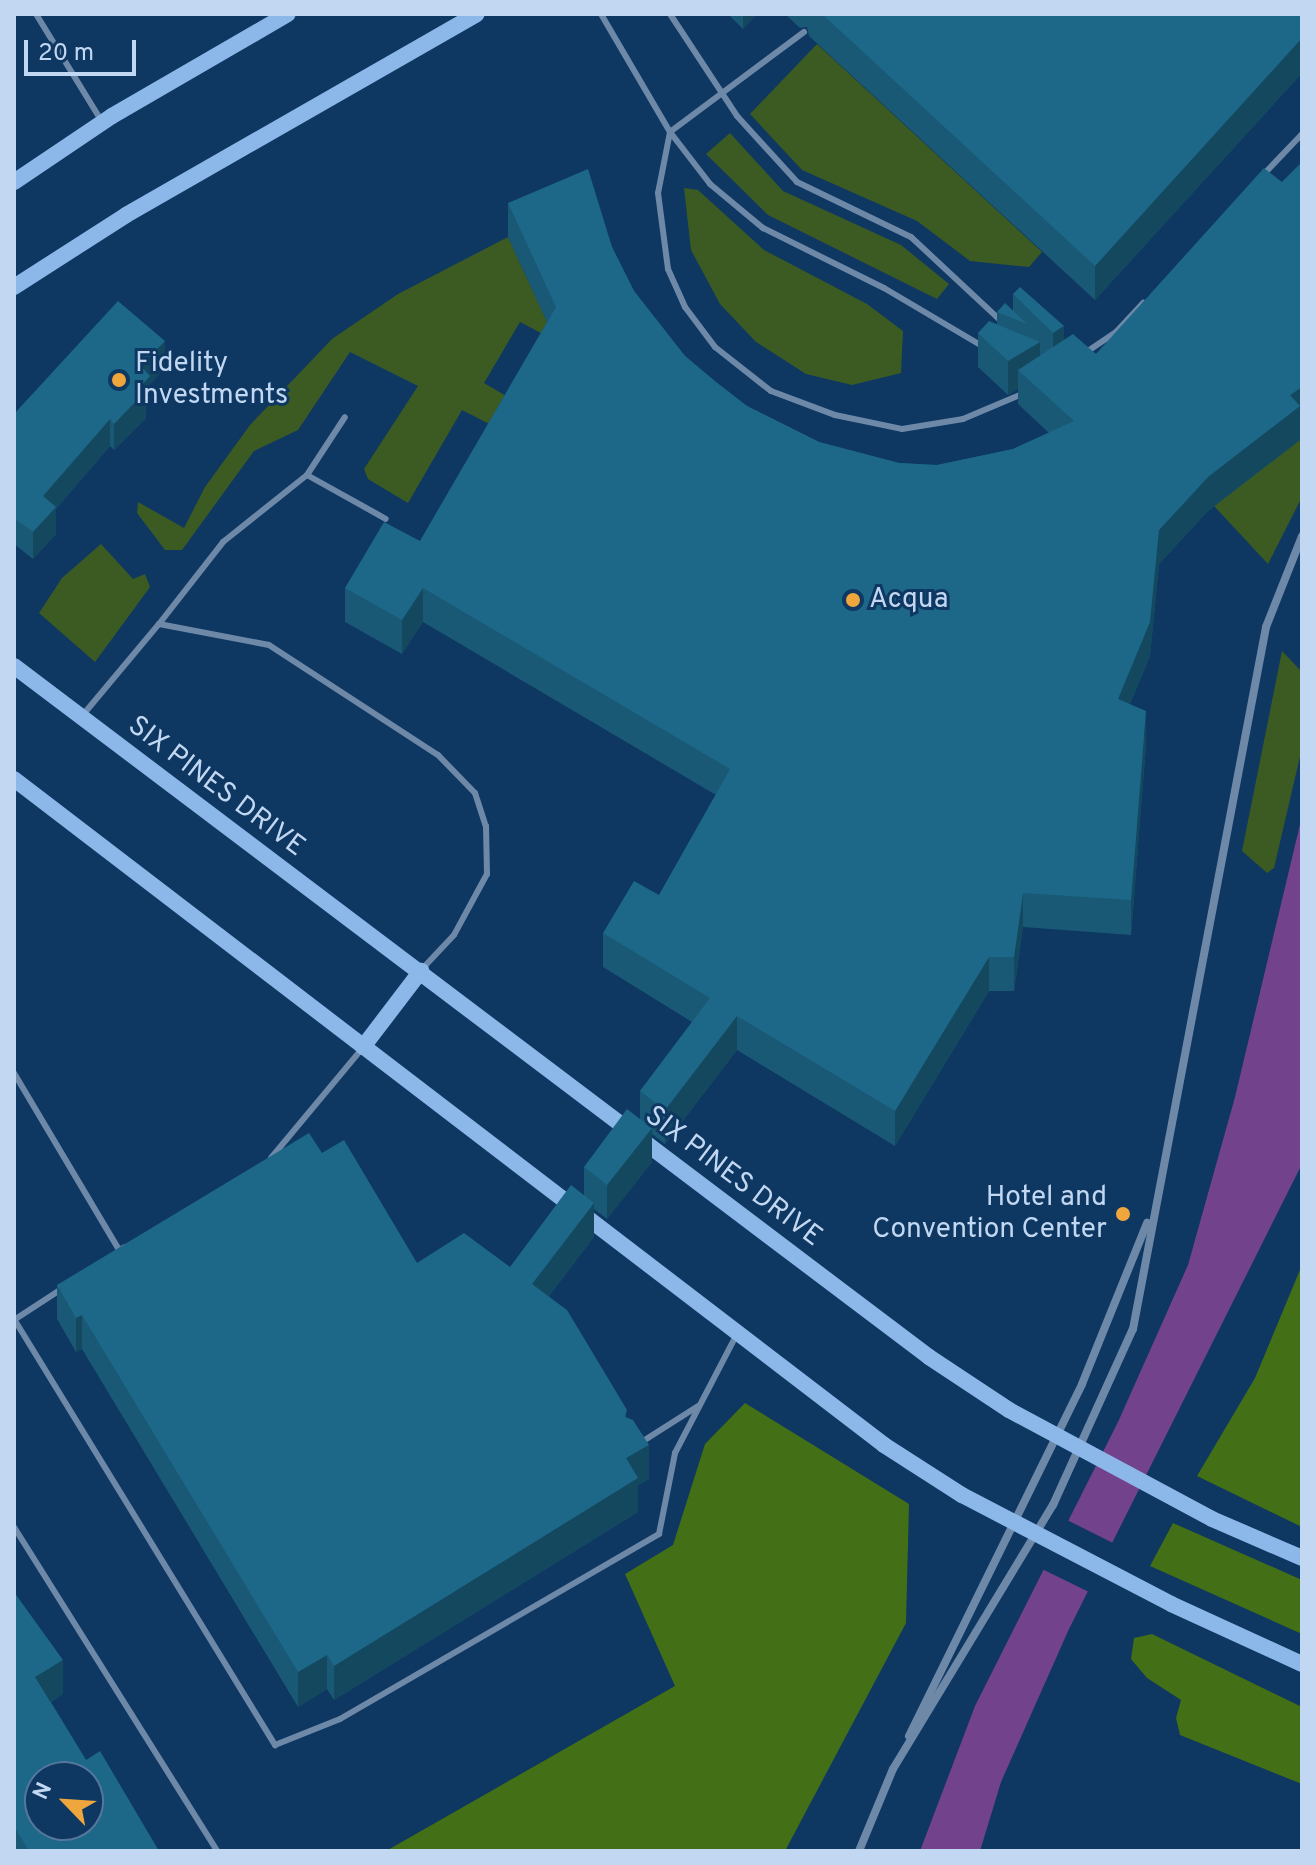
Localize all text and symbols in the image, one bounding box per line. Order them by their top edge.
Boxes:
scale bar [28,24,140,74]
text: 20 m [38,39,94,69]
place label: Fidelity Investments [135,347,288,413]
marker: Fidelity Investments [110,371,128,389]
place label: Acqua [869,583,948,617]
marker: Acqua [844,591,862,609]
street label: SIX PINES DRIVE [121,709,311,865]
street label: SIX PINES DRIVE [638,1099,828,1255]
place label: Hotel and Convention Center [872,1181,1107,1247]
marker: Hotel and Convention Center [1114,1205,1132,1223]
north arrow [24,1761,104,1841]
text: N [28,1779,59,1804]

